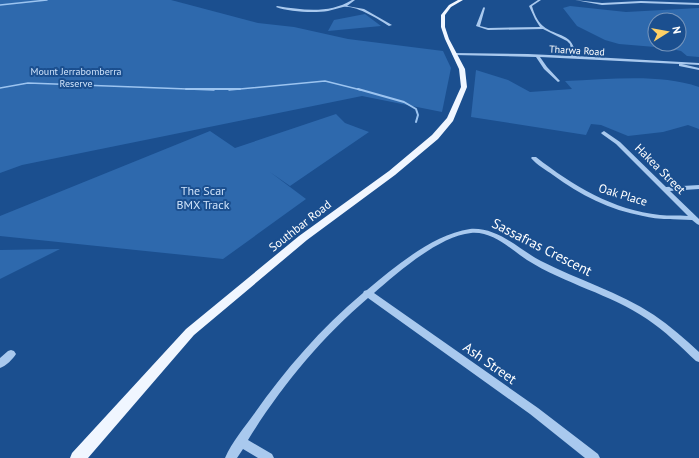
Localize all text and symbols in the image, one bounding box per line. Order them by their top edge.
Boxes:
north arrow [647,12,687,52]
text: N [669,25,684,35]
street label: Tharwa Road [549,43,605,58]
park label: Mount Jerrabomberra Reserve [30,65,122,90]
street label: Hakea Street [632,140,689,197]
street label: Oak Place [597,180,649,209]
park label: The Scar BMX Track [177,183,230,212]
street label: Southbar Road [266,197,334,255]
street label: Sassafras Crescent [489,214,595,280]
street label: Ash Street [460,338,520,388]

